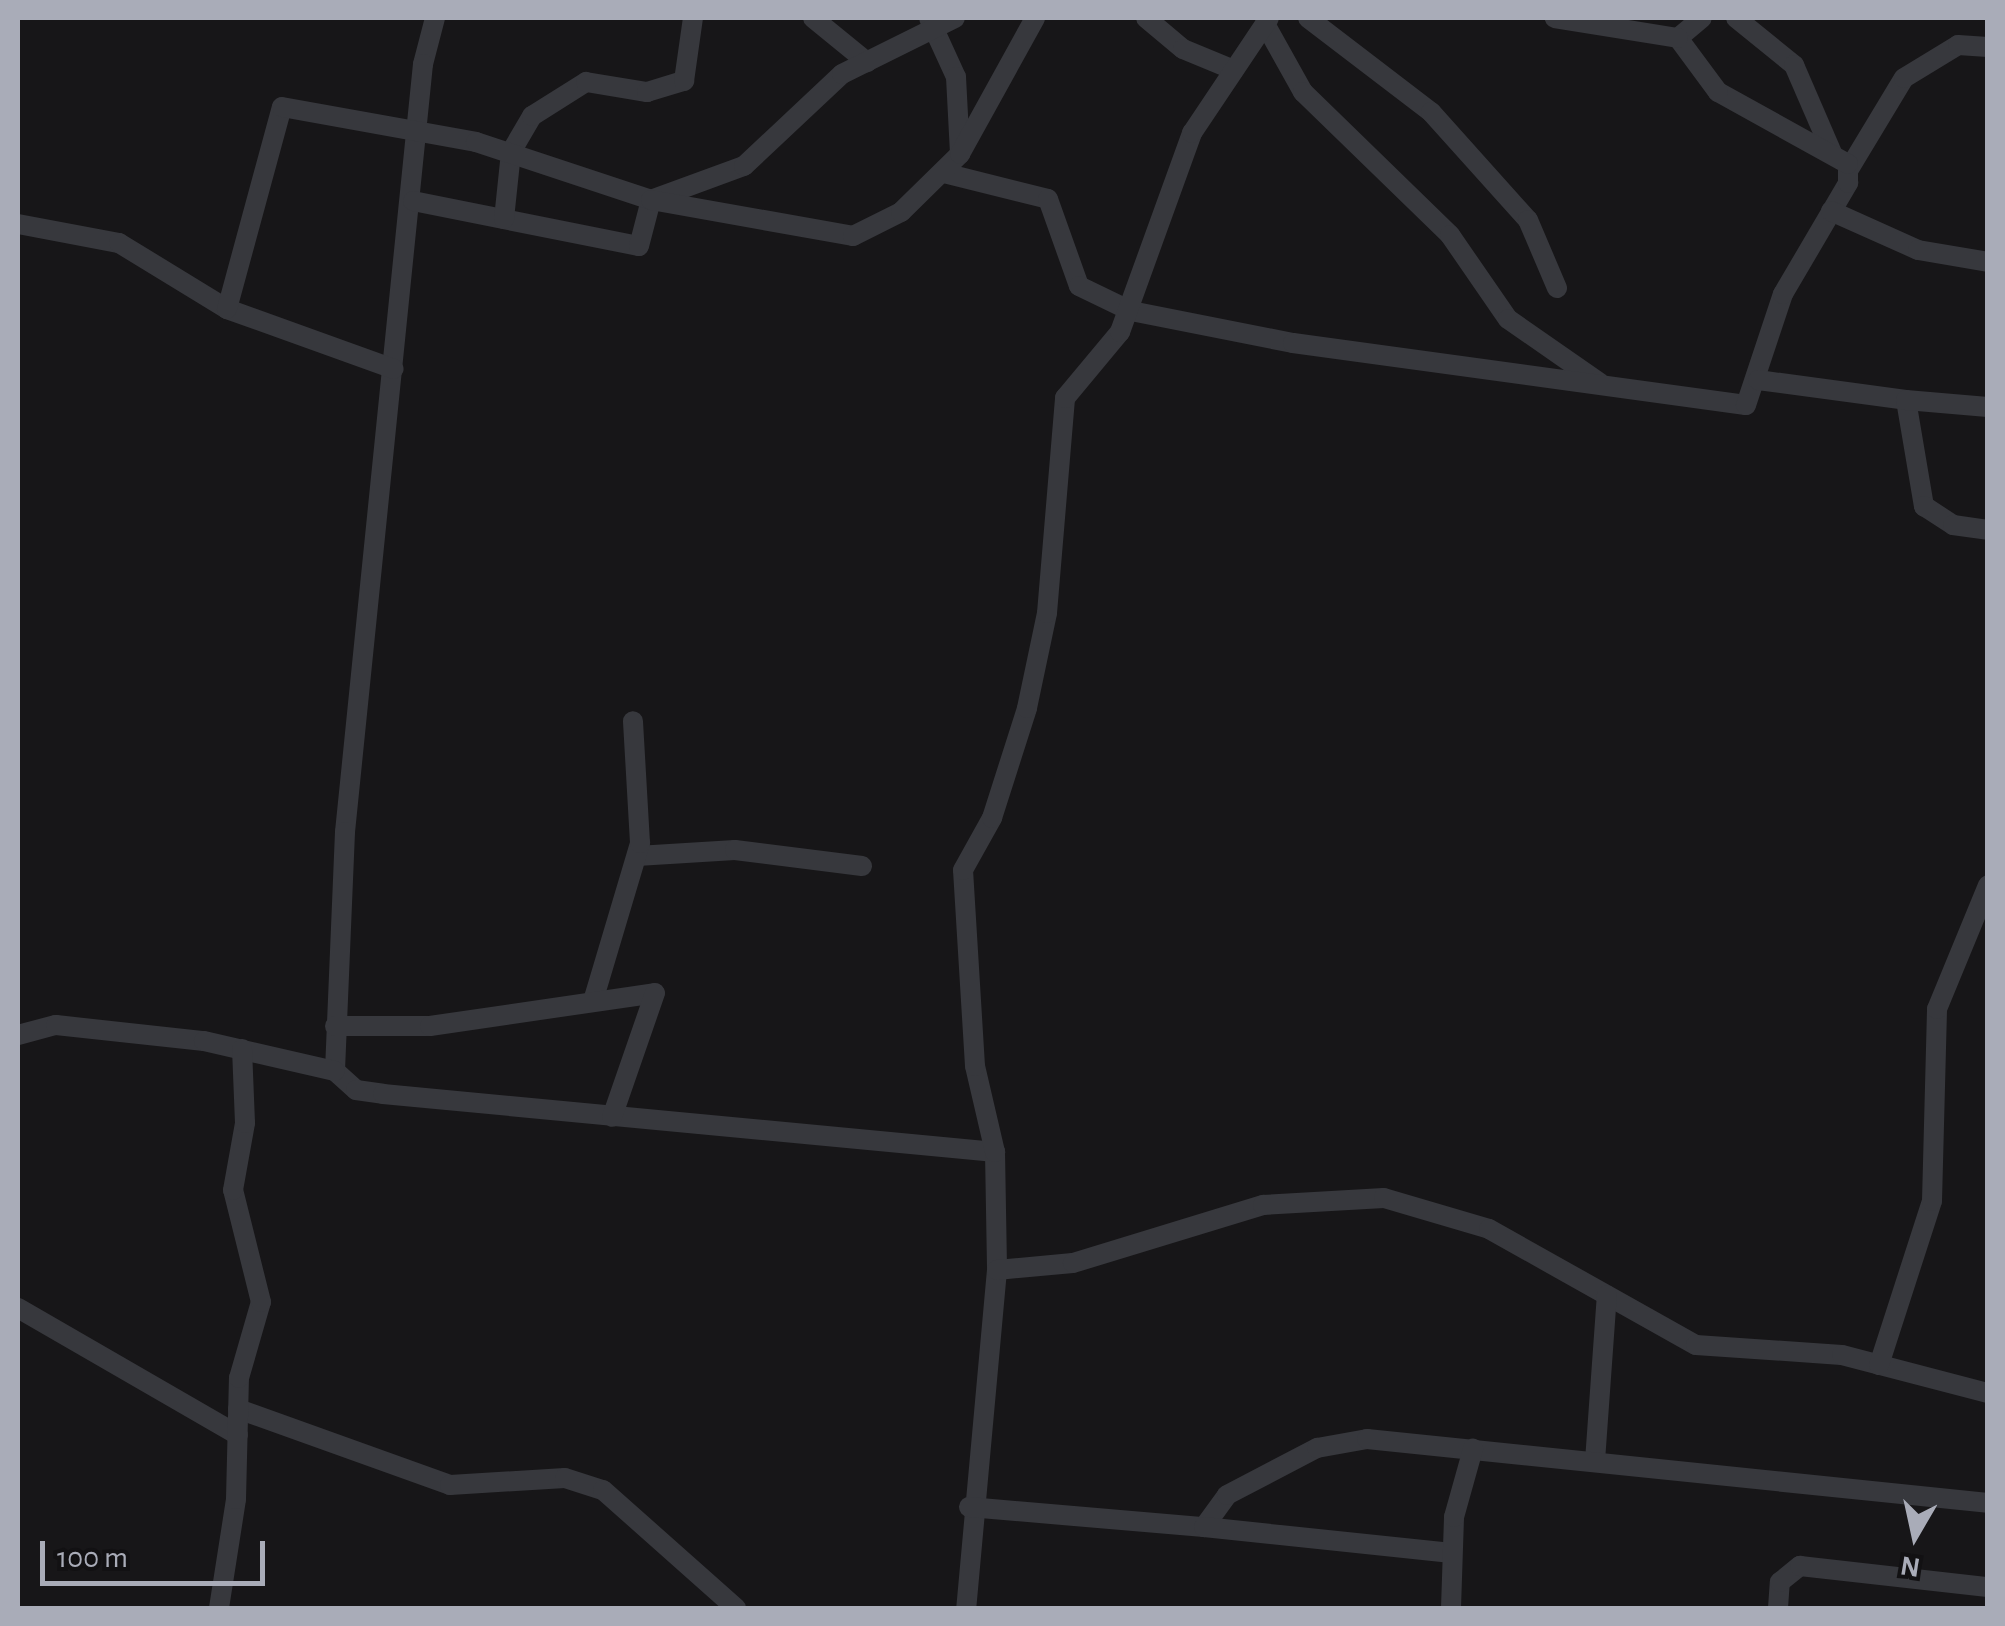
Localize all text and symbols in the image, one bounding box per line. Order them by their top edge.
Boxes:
north arrow [1865,1486,1965,1586]
scale bar [45,1521,270,1583]
text: 100 m [57,1543,128,1573]
text: N [1899,1550,1922,1581]

